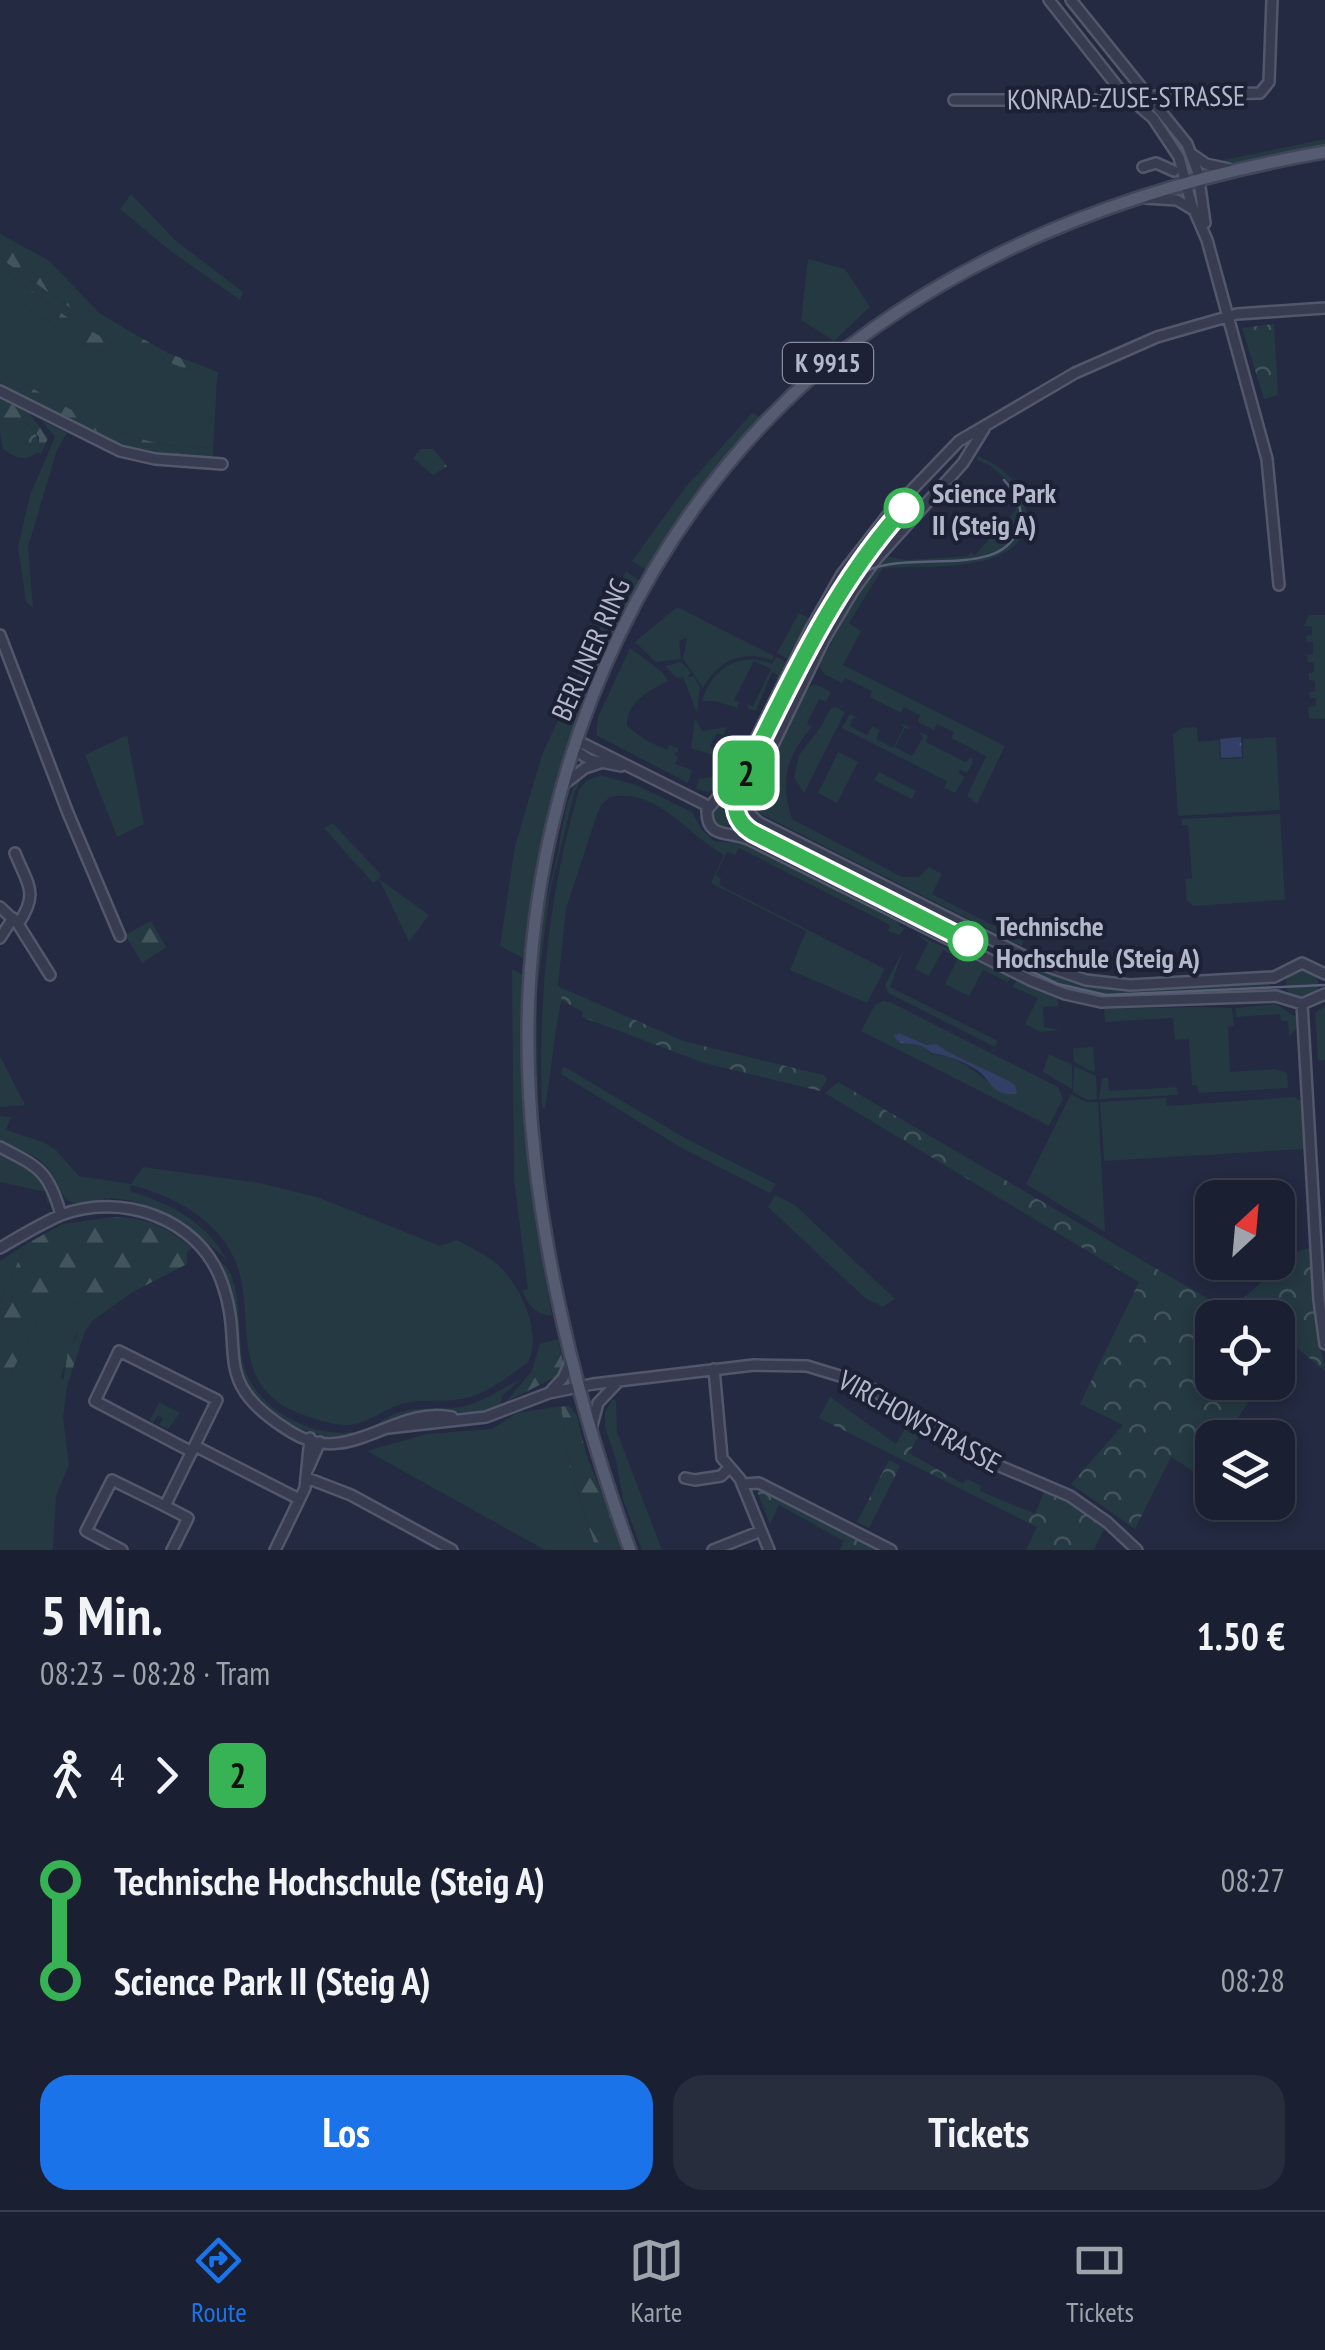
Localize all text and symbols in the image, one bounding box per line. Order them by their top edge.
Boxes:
street label: KONRAD-ZUSE-STRASSE [1007,76,1245,118]
road number: K 9915 [783,343,873,383]
place label: Science Park II (Steig A) [932,474,1057,543]
marker: Science Park II (Steig A) [885,489,923,527]
street label: BERLINER RING [542,572,638,726]
line badge: 2 [714,740,778,806]
text: 2 [738,750,754,796]
place label: Technische Hochschule (Steig A) [996,907,1200,976]
marker: Technische Hochschule (Steig A) [949,922,987,960]
north arrow [1195,1180,1295,1280]
map controls [1195,1180,1295,1520]
button: locate [1195,1300,1295,1400]
street label: VIRCHOWSTRASSE [831,1361,1008,1481]
button: layers [1195,1420,1295,1520]
text: 5 Min. [40,1579,163,1650]
text: 1.50 € [1196,1611,1285,1660]
text: 08:23 – 08:28 · Tram [40,1652,270,1694]
icon: walk [40,1748,95,1803]
icon: forward [139,1748,194,1803]
text: 2 [229,1752,246,1798]
text: 4 [110,1754,124,1796]
text: Technische Hochschule (Steig A) [114,1856,545,1905]
text: 08:27 [1221,1859,1285,1901]
text: Science Park II (Steig A) [114,1956,431,2005]
text: 08:28 [1221,1959,1285,2001]
button: Los [40,2075,653,2190]
button: Tickets [673,2075,1285,2190]
tab: Route [191,2233,247,2330]
tab: Karte [629,2233,684,2330]
tab: Tickets [1066,2233,1134,2330]

